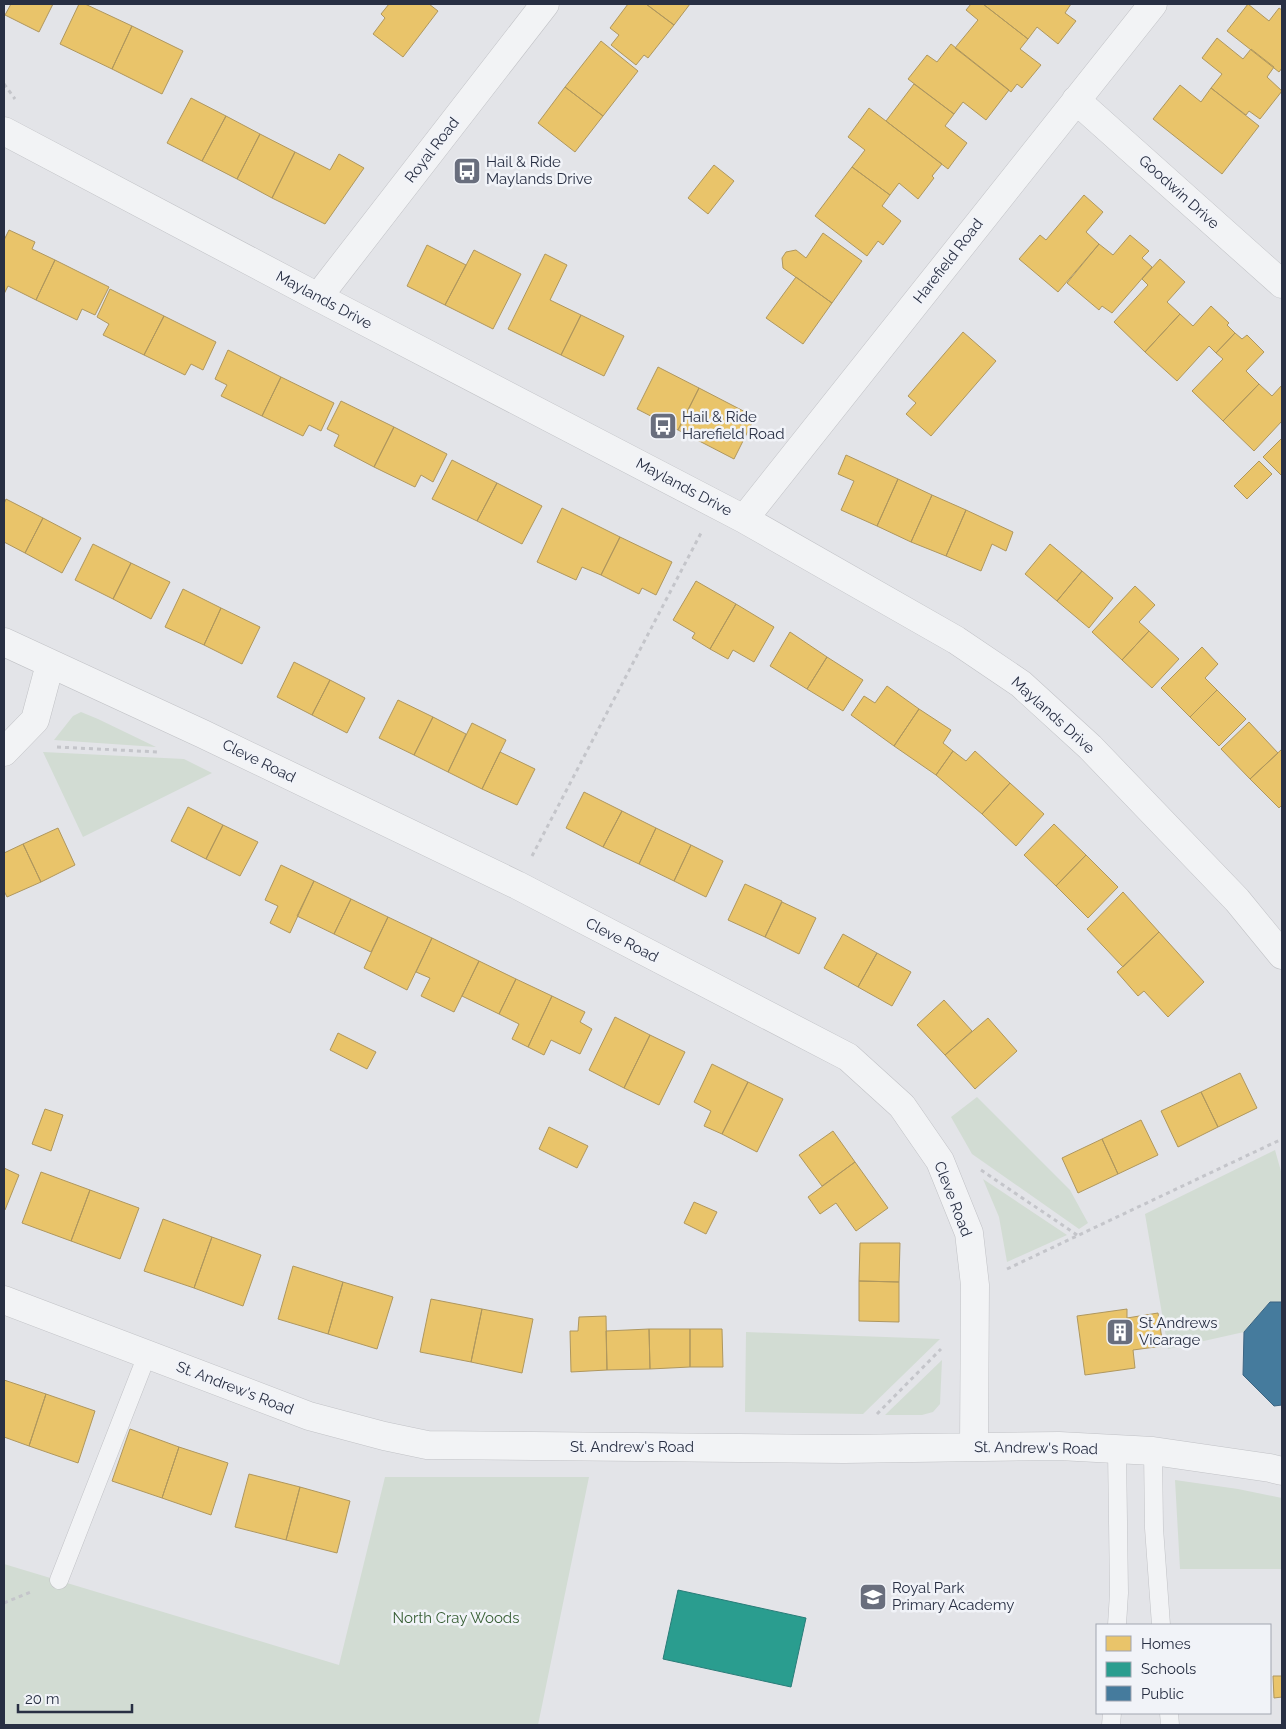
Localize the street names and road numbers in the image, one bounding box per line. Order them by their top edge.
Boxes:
street label: Royal Road [401,114,463,186]
street label: Goodwin Drive [1135,151,1223,233]
street label: Harefield Road [909,215,987,307]
street label: Maylands Drive [273,267,375,333]
street label: Maylands Drive [633,454,735,520]
street label: Maylands Drive [1007,673,1099,757]
street label: Cleve Road [219,736,299,786]
street label: Cleve Road [583,914,661,966]
street label: Cleve Road [930,1159,976,1239]
street label: St. Andrew's Road [174,1357,296,1419]
street label: St. Andrew's Road [570,1438,694,1456]
street label: St. Andrew's Road [974,1438,1098,1458]

